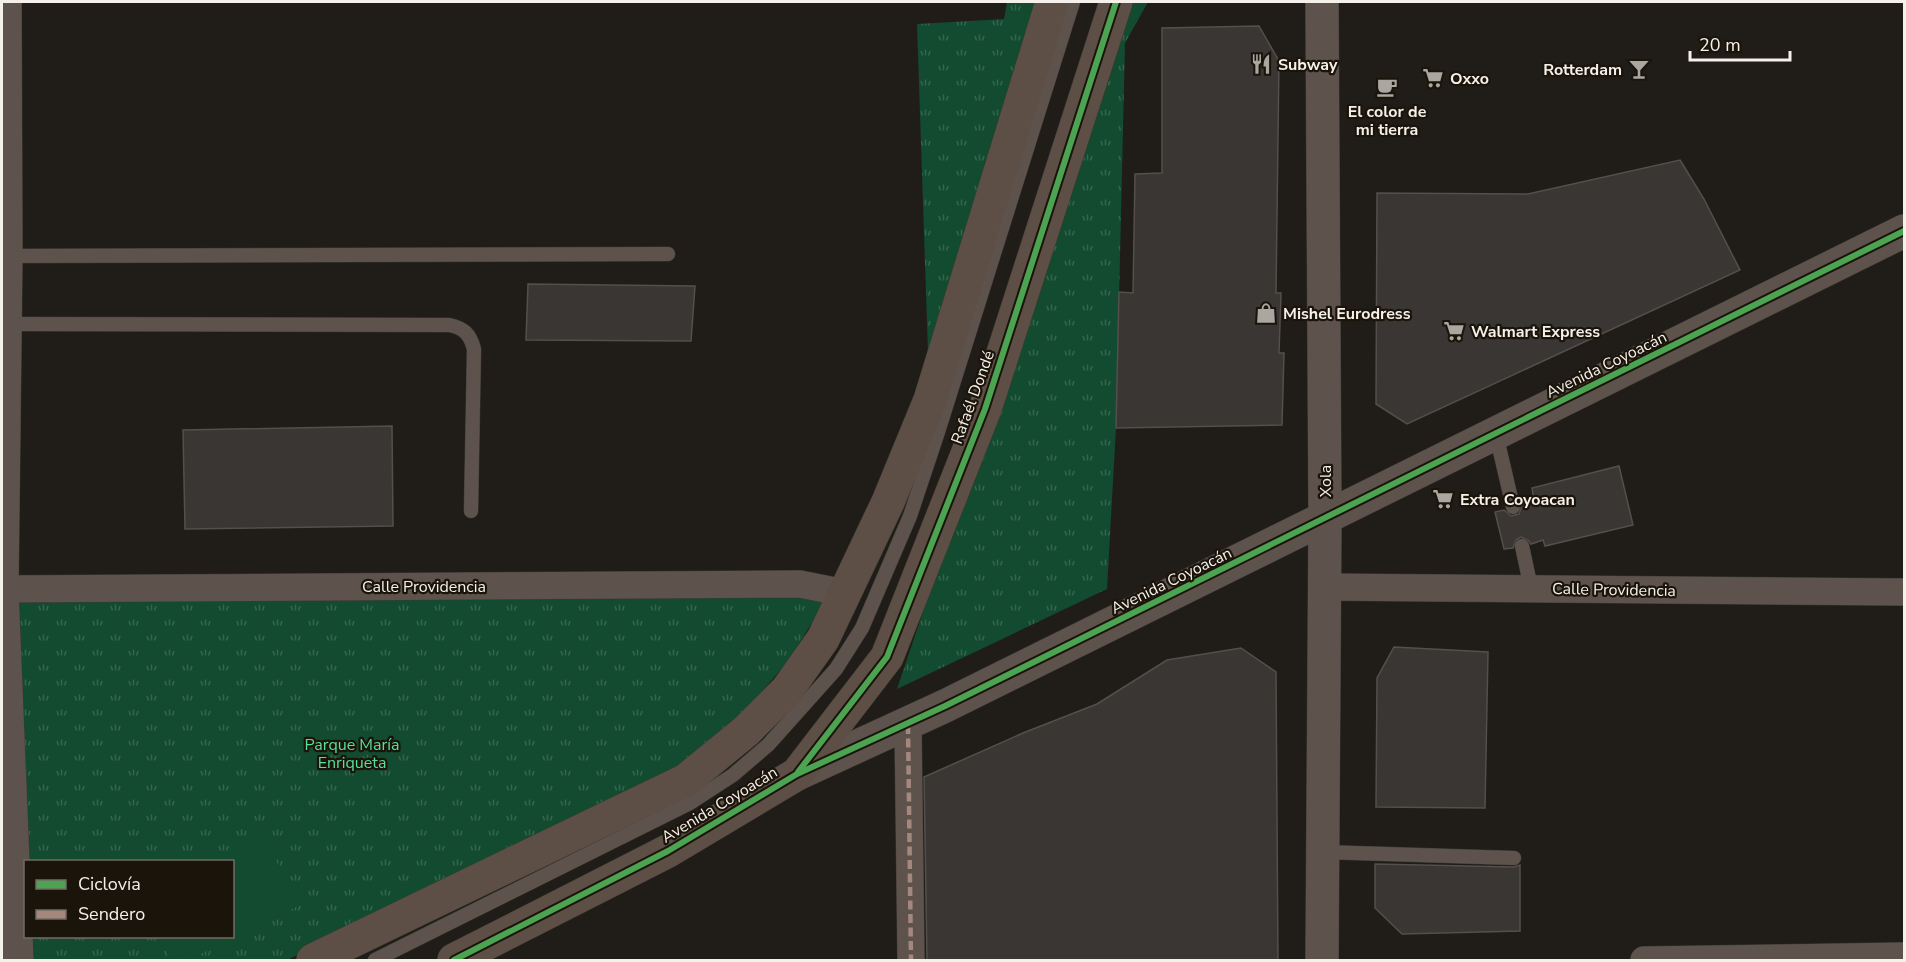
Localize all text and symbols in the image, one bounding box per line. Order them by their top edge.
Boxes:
scale bar [1690,24,1790,62]
text: 20 m [1699,33,1741,57]
restaurant icon: Subway [1249,52,1273,76]
place label: Subway [1278,54,1338,76]
bar icon: Rotterdam [1627,57,1651,81]
place label: Rotterdam [1543,59,1622,81]
supermarket icon: Oxxo [1421,66,1445,90]
place label: Oxxo [1450,68,1489,90]
cafe icon: El color de mi tierra [1375,75,1399,99]
place label: El color de mi tierra [1348,101,1427,141]
shop icon: Mishel Eurodress [1254,301,1278,325]
place label: Mishel Eurodress [1283,303,1411,325]
supermarket icon: Walmart Express [1442,319,1466,343]
place label: Walmart Express [1471,321,1600,343]
street label: Avenida Coyoacán [1542,326,1671,404]
street label: Rafaél Dondé [946,348,1000,447]
street label: Xola [1315,465,1337,497]
supermarket icon: Extra Coyoacan [1431,487,1455,511]
place label: Extra Coyoacan [1460,489,1575,511]
street label: Avenida Coyoacán [1107,542,1236,620]
street label: Calle Providencia [362,576,486,598]
street label: Calle Providencia [1552,578,1676,602]
park label: Parque María Enriqueta [305,734,399,774]
street label: Avenida Coyoacán [657,761,782,848]
legend [24,860,234,938]
text: Ciclovía [78,872,141,896]
text: Sendero [78,902,145,926]

